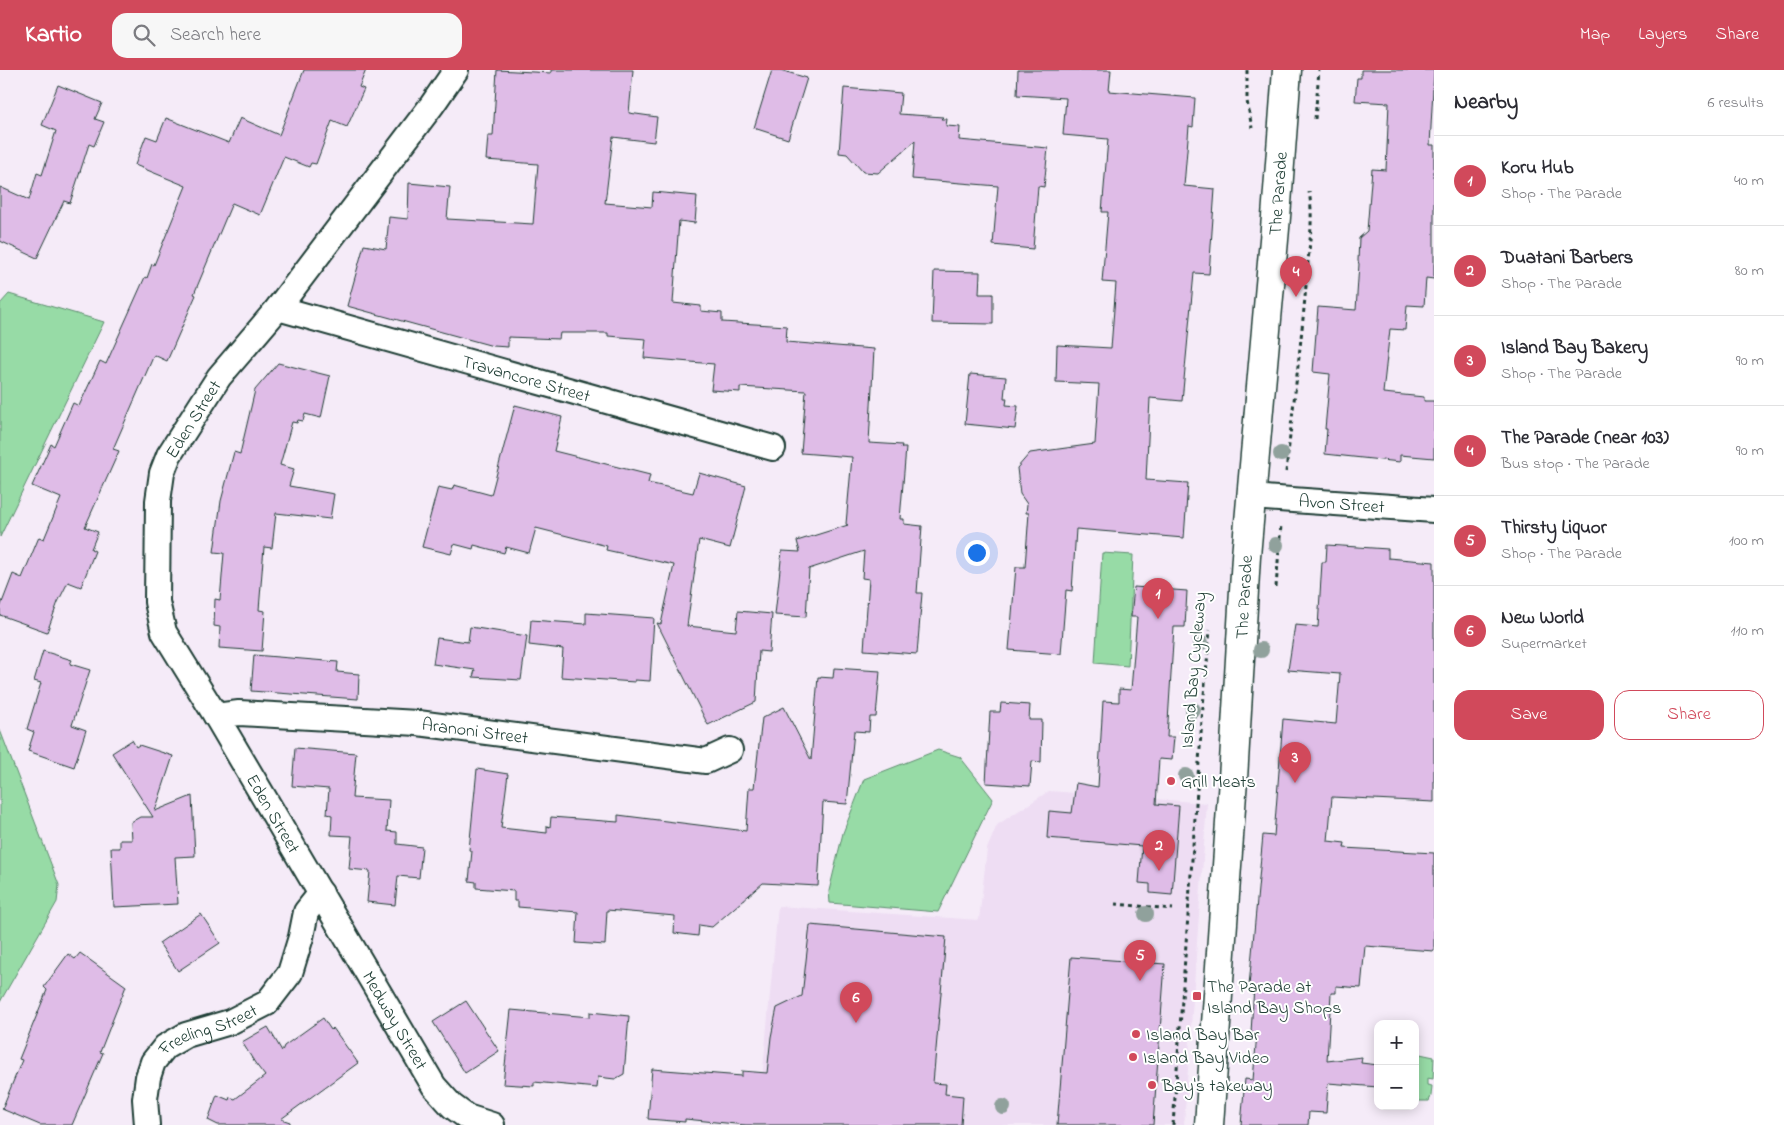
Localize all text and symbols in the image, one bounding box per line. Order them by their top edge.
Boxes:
search box [112,13,462,58]
text: Kartio [25,18,82,53]
icon: search [130,21,158,49]
text: Search here [170,22,261,49]
text: Map [1580,22,1610,48]
text: Layers [1638,22,1688,48]
text: Share [1716,22,1759,48]
text: Nearby [1454,88,1518,118]
text: 6 results [1707,91,1764,115]
street label: The Parade [1263,150,1296,237]
text: Koru Hub [1501,155,1573,182]
text: 1 [1467,169,1473,193]
text: 40 m [1734,169,1764,193]
text: Shop · The Parade [1501,182,1622,206]
text: Duatani Barbers [1501,245,1633,272]
pin: 4 [1280,256,1312,297]
text: 2 [1466,259,1474,283]
text: 80 m [1735,259,1764,283]
text: Shop · The Parade [1501,272,1622,296]
text: Island Bay Bakery [1501,335,1648,362]
text: 3 [1467,349,1473,373]
text: 90 m [1736,349,1764,373]
street label: Travancore Street [459,350,593,411]
text: Shop · The Parade [1501,362,1622,386]
street label: Eden Street [160,376,229,464]
text: The Parade (near 103) [1501,425,1669,452]
text: 4 [1467,439,1473,463]
text: 90 m [1736,439,1764,463]
text: Bus stop · The Parade [1501,452,1650,476]
street label: Avon Street [1298,489,1386,521]
text: Thirsty Liquor [1501,515,1607,542]
text: 5 [1465,529,1475,553]
text: 100 m [1729,529,1764,553]
your location [964,540,990,566]
text: Shop · The Parade [1501,542,1622,566]
street label: The Parade [1230,554,1261,640]
pin: 1 [1142,578,1174,619]
street label: Island Bay Cycleway [1175,591,1215,750]
text: New World [1501,605,1584,632]
text: 6 [1466,619,1474,643]
text: 110 m [1730,619,1764,643]
text: Supermarket [1501,632,1587,656]
button: Save [1454,690,1604,740]
button: Share [1614,690,1764,740]
street label: Aranoni Street [420,713,529,752]
pin: 3 [1279,742,1311,783]
street label: Eden Street [238,770,305,859]
place label: Grill Meats [1181,770,1256,796]
marker: Grill Meats [1165,775,1177,787]
pin: 2 [1143,830,1175,871]
pin: 5 [1124,940,1156,981]
street label: Medway Street [354,967,433,1076]
place label: The Parade at Island Bay Shops [1207,975,1341,1022]
pin: 6 [840,982,872,1023]
marker: The Parade at Island Bay Shops [1191,990,1203,1002]
street label: Freeling Street [152,999,263,1062]
map controls [1374,1020,1419,1110]
button: + [1374,1020,1419,1065]
place label: Island Bay Bar [1146,1023,1260,1049]
marker: Island Bay Bar [1130,1028,1142,1040]
place label: Island Bay Video [1143,1046,1269,1072]
marker: Island Bay Video [1127,1051,1139,1063]
button: − [1374,1065,1419,1110]
place label: Bay's takeway [1161,1074,1273,1100]
marker: Bay's takeway [1146,1079,1158,1091]

